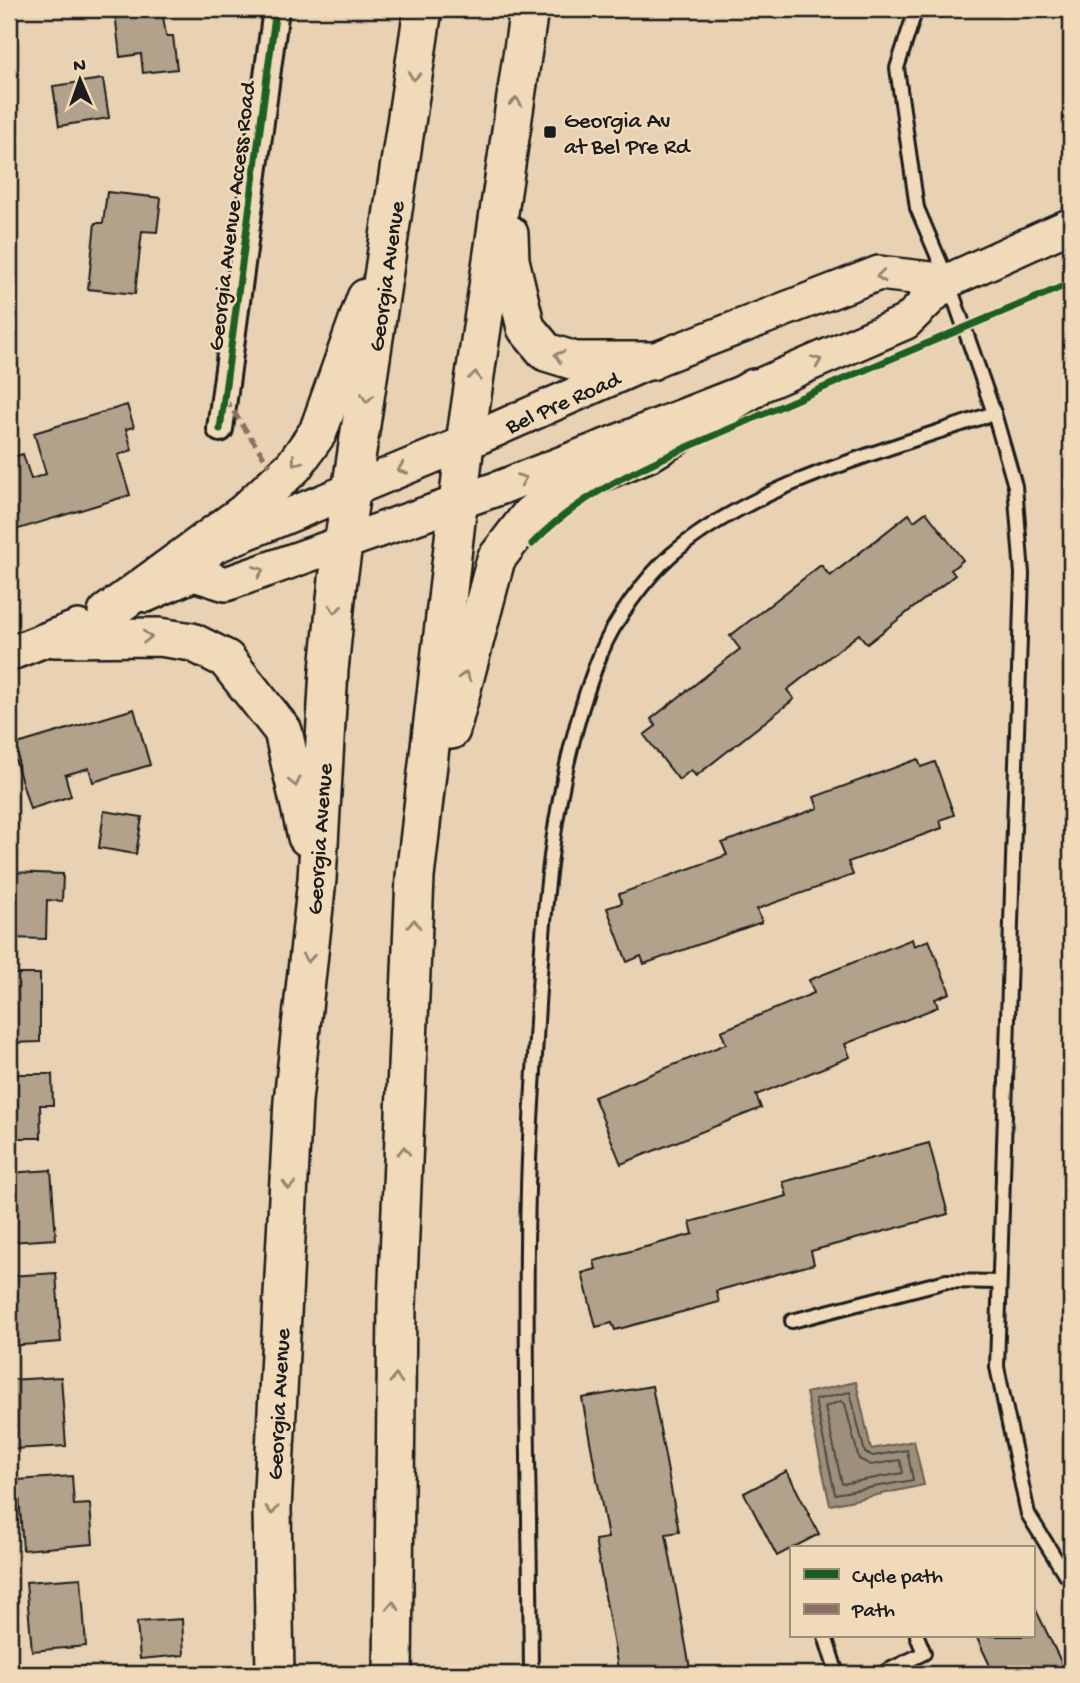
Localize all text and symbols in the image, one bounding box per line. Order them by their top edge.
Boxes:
north arrow [46,46,116,116]
text: N [73,55,86,78]
one-way arrow [407,70,422,82]
street label: Georgia Avenue Access Road [204,79,264,353]
one-way arrow [508,96,523,108]
place label: Georgia Av at Bel Pre Rd [564,109,691,162]
marker: Georgia Av at Bel Pre Rd [542,124,558,140]
street label: Georgia Avenue [365,198,413,354]
one-way arrow [875,268,886,283]
one-way arrow [554,350,566,365]
one-way arrow [810,355,822,369]
street label: Bel Pre Road [501,366,626,442]
one-way arrow [467,370,482,382]
one-way arrow [360,393,375,404]
one-way arrow [292,453,304,466]
one-way arrow [396,460,408,474]
one-way arrow [516,474,528,488]
one-way arrow [252,566,264,580]
one-way arrow [328,604,343,615]
one-way arrow [143,629,153,645]
one-way arrow [457,670,471,682]
street label: Georgia Avenue [303,761,340,916]
one-way arrow [286,776,301,788]
one-way arrow [406,918,421,929]
one-way arrow [301,952,316,964]
one-way arrow [396,1145,411,1156]
one-way arrow [281,1180,296,1191]
street label: Georgia Avenue [263,1326,298,1481]
one-way arrow [388,1373,404,1383]
one-way arrow [265,1505,280,1516]
legend [790,1546,1034,1638]
text: Cycle path [852,1566,943,1591]
one-way arrow [386,1600,401,1611]
text: Path [851,1600,895,1625]

